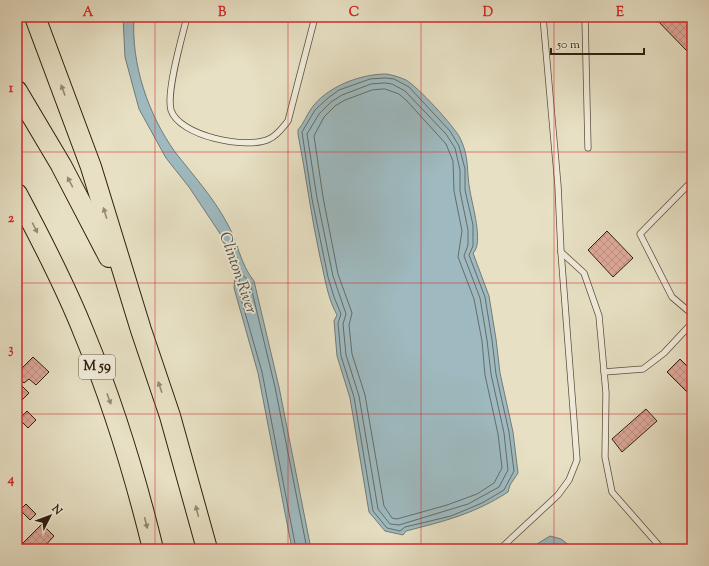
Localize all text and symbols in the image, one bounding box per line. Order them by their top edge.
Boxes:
text: A [83,4,94,22]
text: B [218,4,227,22]
text: C [349,4,359,22]
text: D [483,4,493,22]
text: E [616,4,624,22]
scale bar [551,30,644,56]
text: 50 m [556,36,580,54]
text: 1 [9,80,14,98]
one-way arrow [59,84,65,96]
one-way arrow [67,176,73,187]
one-way arrow [102,206,108,218]
text: 2 [8,210,15,228]
one-way arrow [32,222,38,234]
water label: Clinton River [212,229,262,317]
text: 3 [8,341,14,359]
road number: M 59 [79,355,115,379]
one-way arrow [157,380,163,392]
one-way arrow [106,393,112,405]
text: 4 [7,471,15,489]
north arrow [30,496,70,536]
text: N [47,501,66,519]
one-way arrow [194,505,200,517]
one-way arrow [144,517,150,529]

